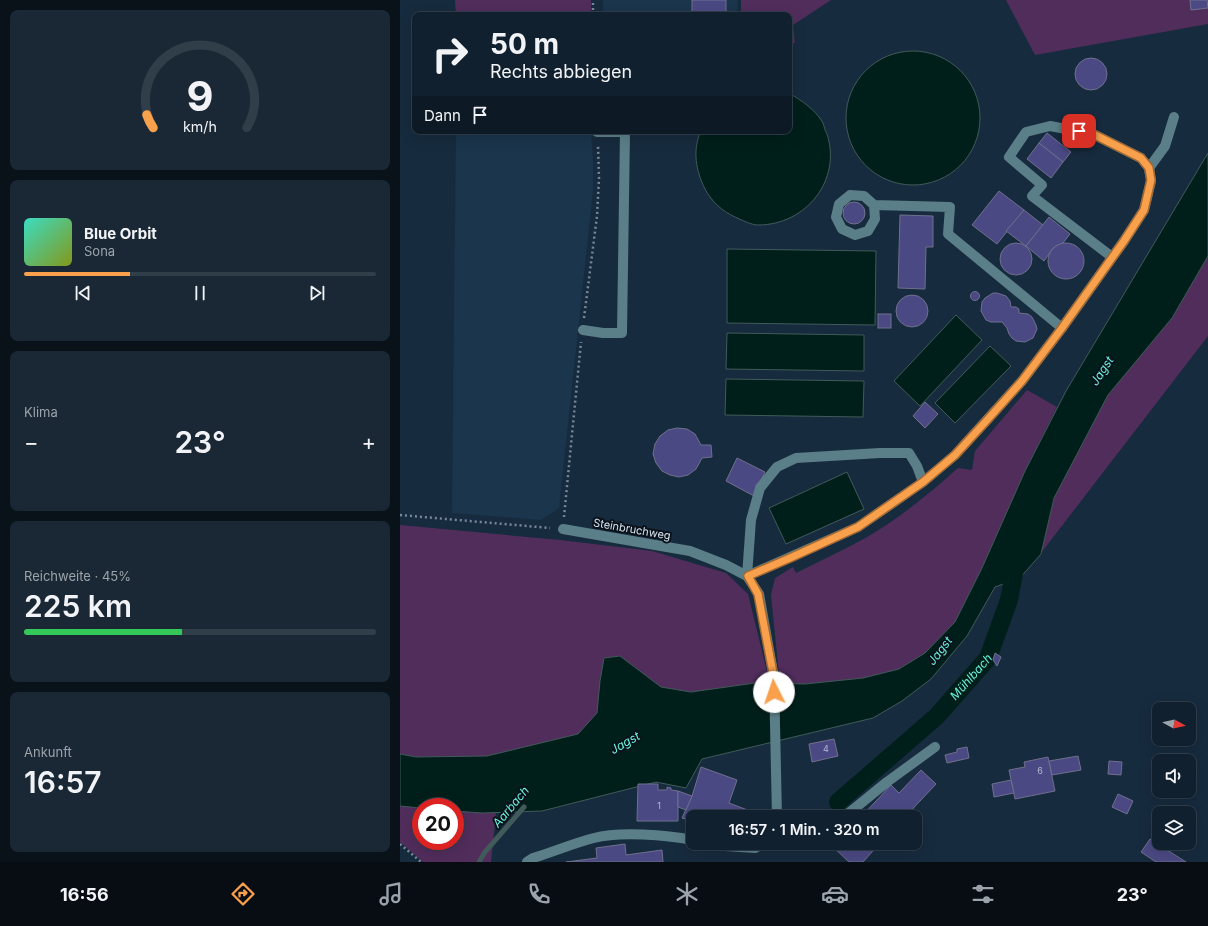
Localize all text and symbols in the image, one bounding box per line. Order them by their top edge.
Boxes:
text: 50 m [490,27,559,61]
icon: right [424,28,476,80]
text: Rechts abbiegen [490,61,632,82]
text: 9 [186,71,214,121]
icon: arrive [469,104,491,126]
text: Dann [424,106,461,125]
pin [1062,114,1096,148]
text: km/h [183,118,217,135]
icon: arrive [1068,120,1090,142]
text: Blue Orbit [84,224,157,243]
text: Sona [84,243,115,259]
icon: previous [72,282,94,304]
icon: pause [189,282,211,304]
icon: next [306,282,328,304]
water label: Jagst [1087,352,1117,388]
text: Klima [24,404,58,420]
text: 23° [174,424,226,460]
text: − [24,429,39,455]
text: + [361,429,376,455]
street label: Steinbruchweg [592,515,672,543]
text: Reichweite · 45% [24,568,131,584]
text: 225 km [24,588,132,624]
water label: Jagst [924,633,956,668]
water label: Mühlbach [947,650,995,703]
position arrow [753,671,795,713]
north arrow [1152,702,1196,746]
map controls [1152,702,1196,850]
water label: Jagst [607,728,643,757]
house number: 4 [823,743,829,754]
text: Ankunft [24,744,72,760]
button: sound [1152,754,1196,798]
text: 16:57 [24,764,102,800]
house number: 6 [1037,765,1043,776]
water label: Aarbach [488,783,532,831]
speed limit sign: 20 [412,798,464,850]
house number: 1 [657,800,661,811]
button: layers [1152,806,1196,850]
text: 16:57 · 1 Min. · 320 m [728,820,880,839]
icon: directions [229,880,257,908]
icon: music [377,880,405,908]
icon: phone [525,880,553,908]
icon: climate [673,880,701,908]
icon: car [821,880,849,908]
icon: filters [969,880,997,908]
text: 16:56 [60,884,109,905]
text: 23° [1117,884,1148,905]

